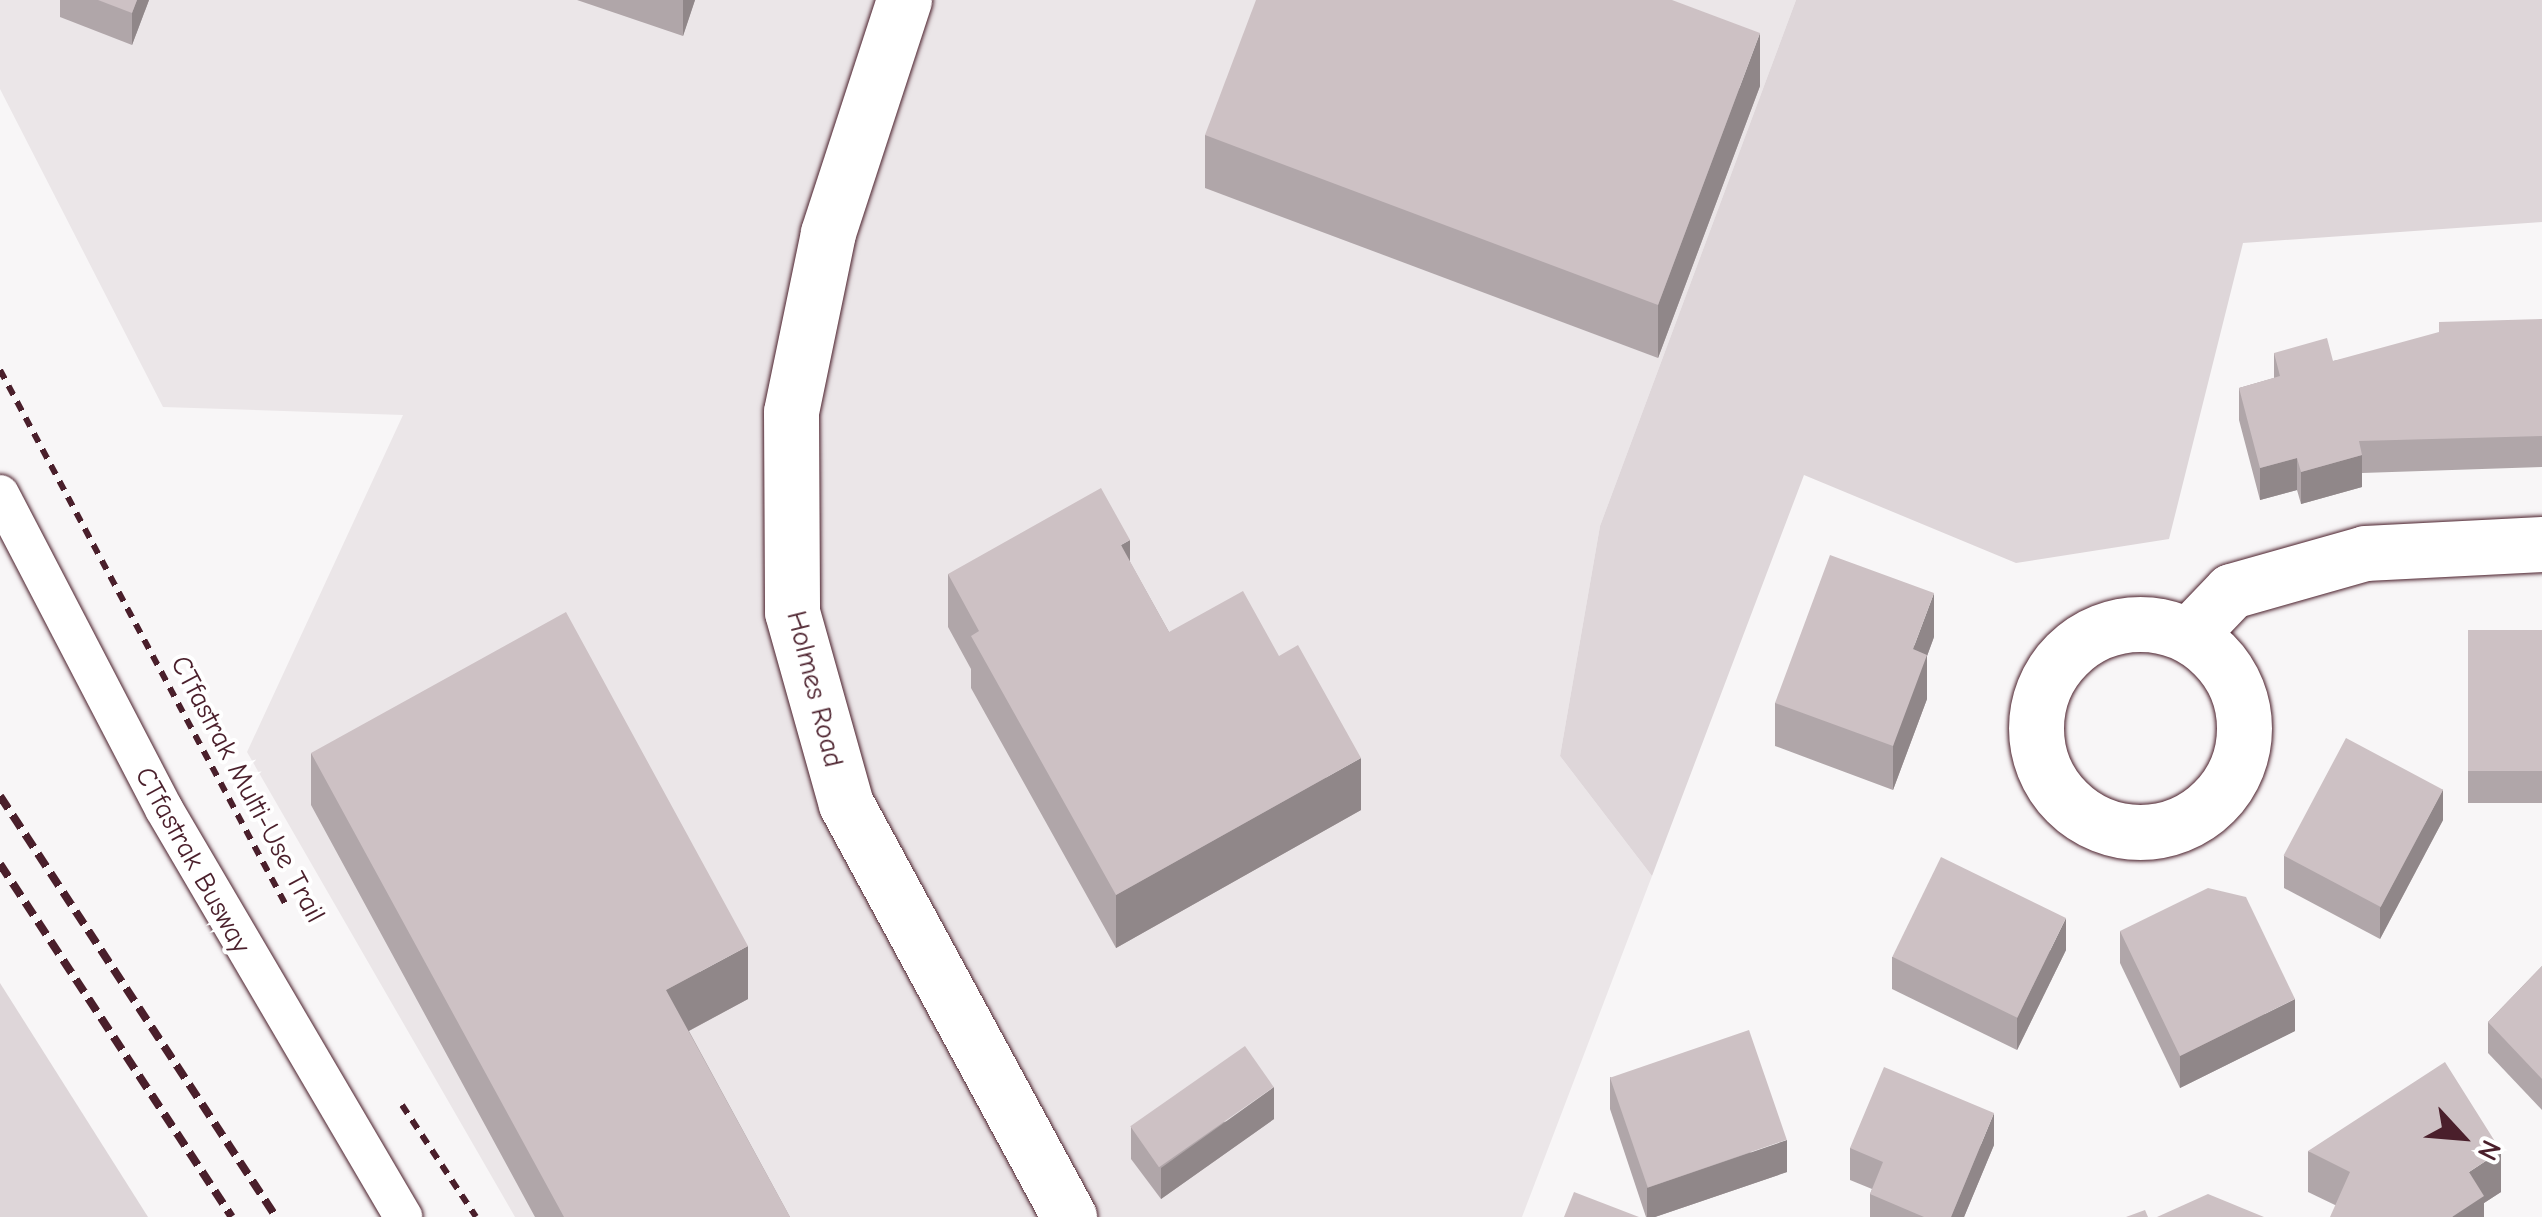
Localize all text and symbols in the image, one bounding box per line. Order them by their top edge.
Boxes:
street label: Holmes Road [779,607,851,771]
street label: CTfastrak Multi-Use Trail [163,650,333,928]
street label: CTfastrak Busway [128,761,258,959]
north arrow [2412,1087,2512,1187]
text: N [2471,1135,2507,1165]

